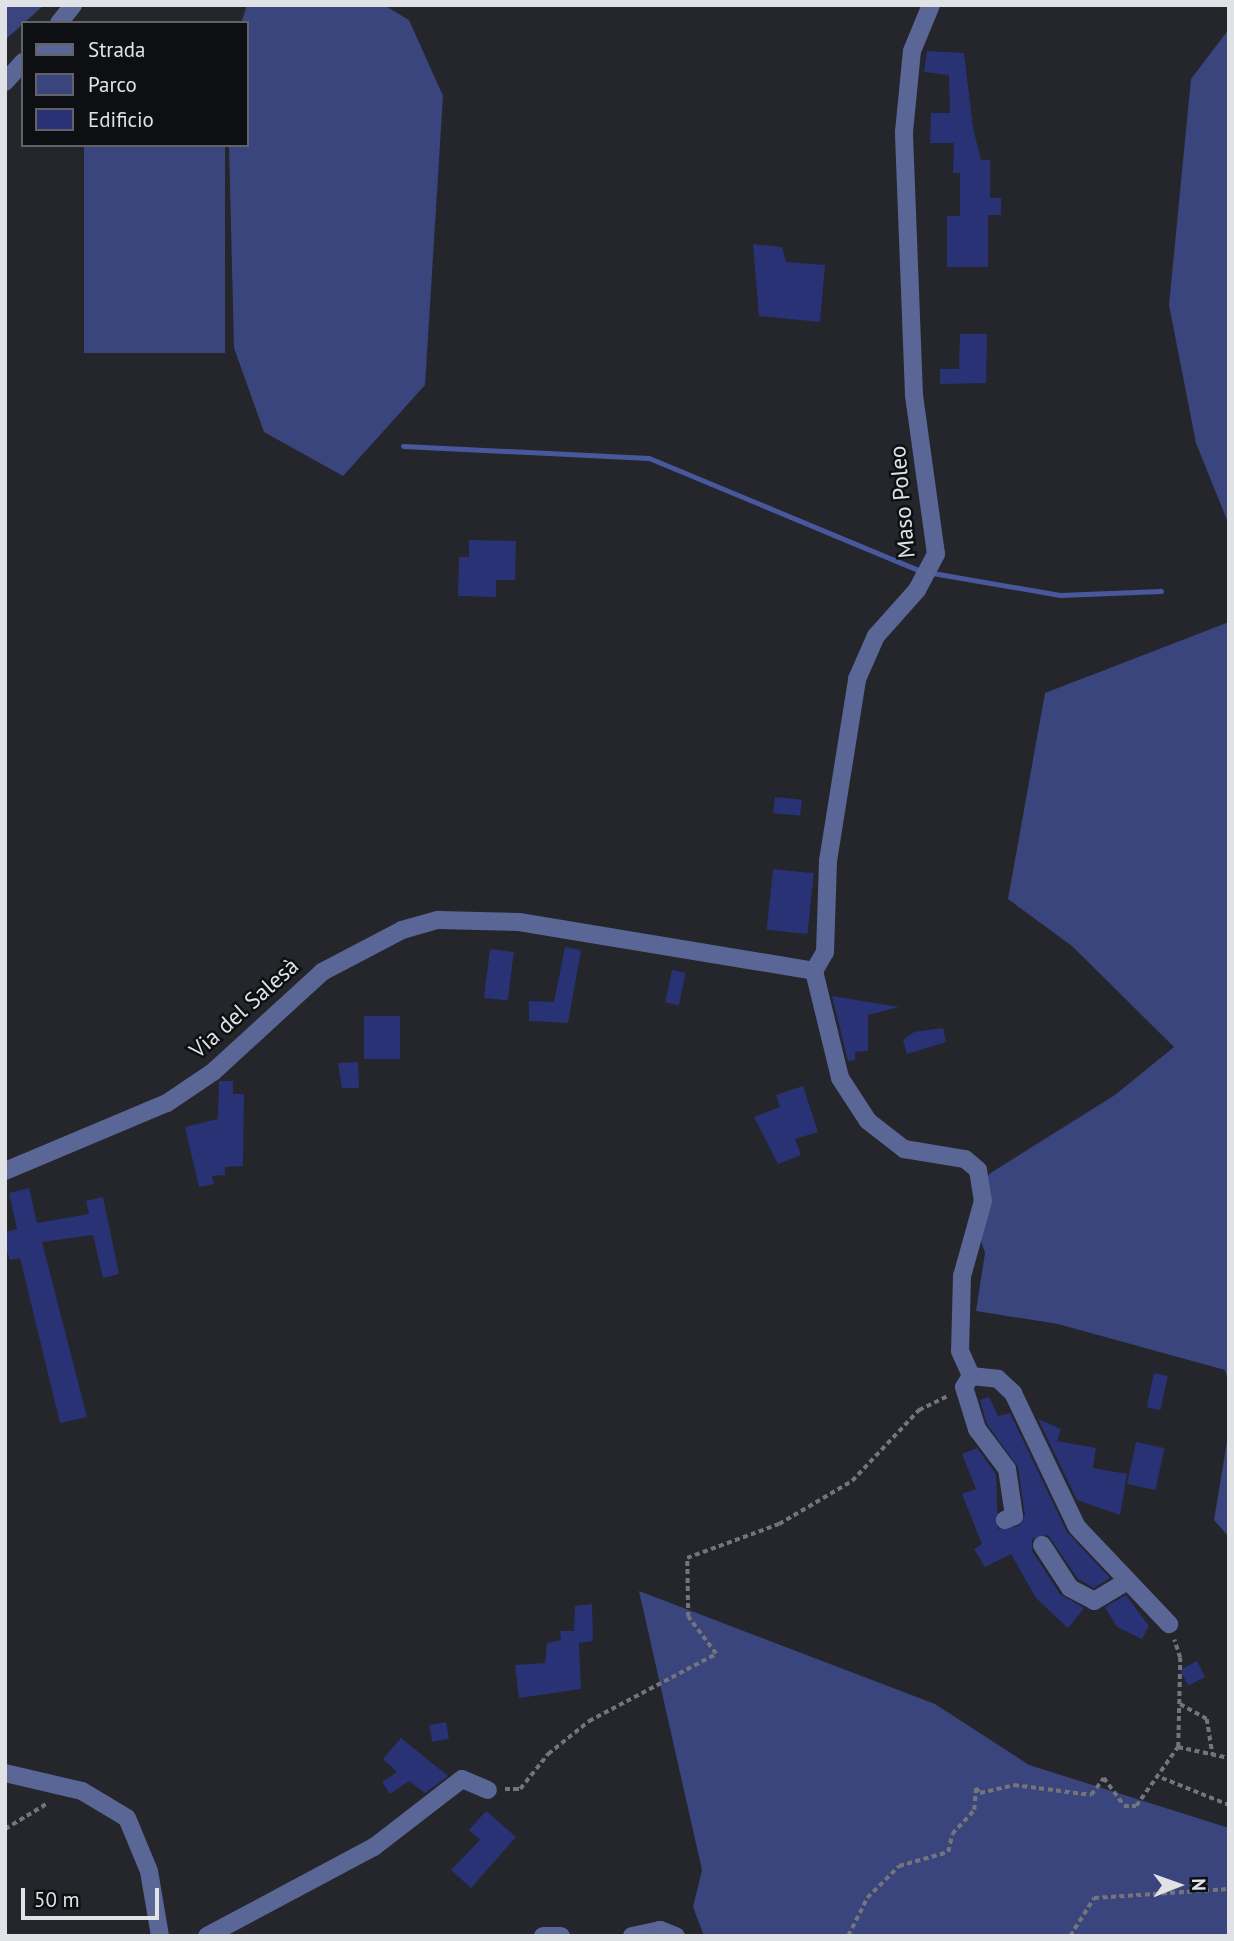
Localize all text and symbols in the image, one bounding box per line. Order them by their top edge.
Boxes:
legend [21,21,248,147]
text: Strada [88,36,146,63]
text: Parco [88,71,137,98]
text: Edificio [88,106,154,133]
street label: Maso Poleo [883,445,921,559]
street label: Via del Salesà [184,952,304,1064]
north arrow [1143,1850,1213,1920]
scale bar [24,1874,163,1918]
text: N [1187,1878,1211,1891]
text: 50 m [34,1886,80,1913]

